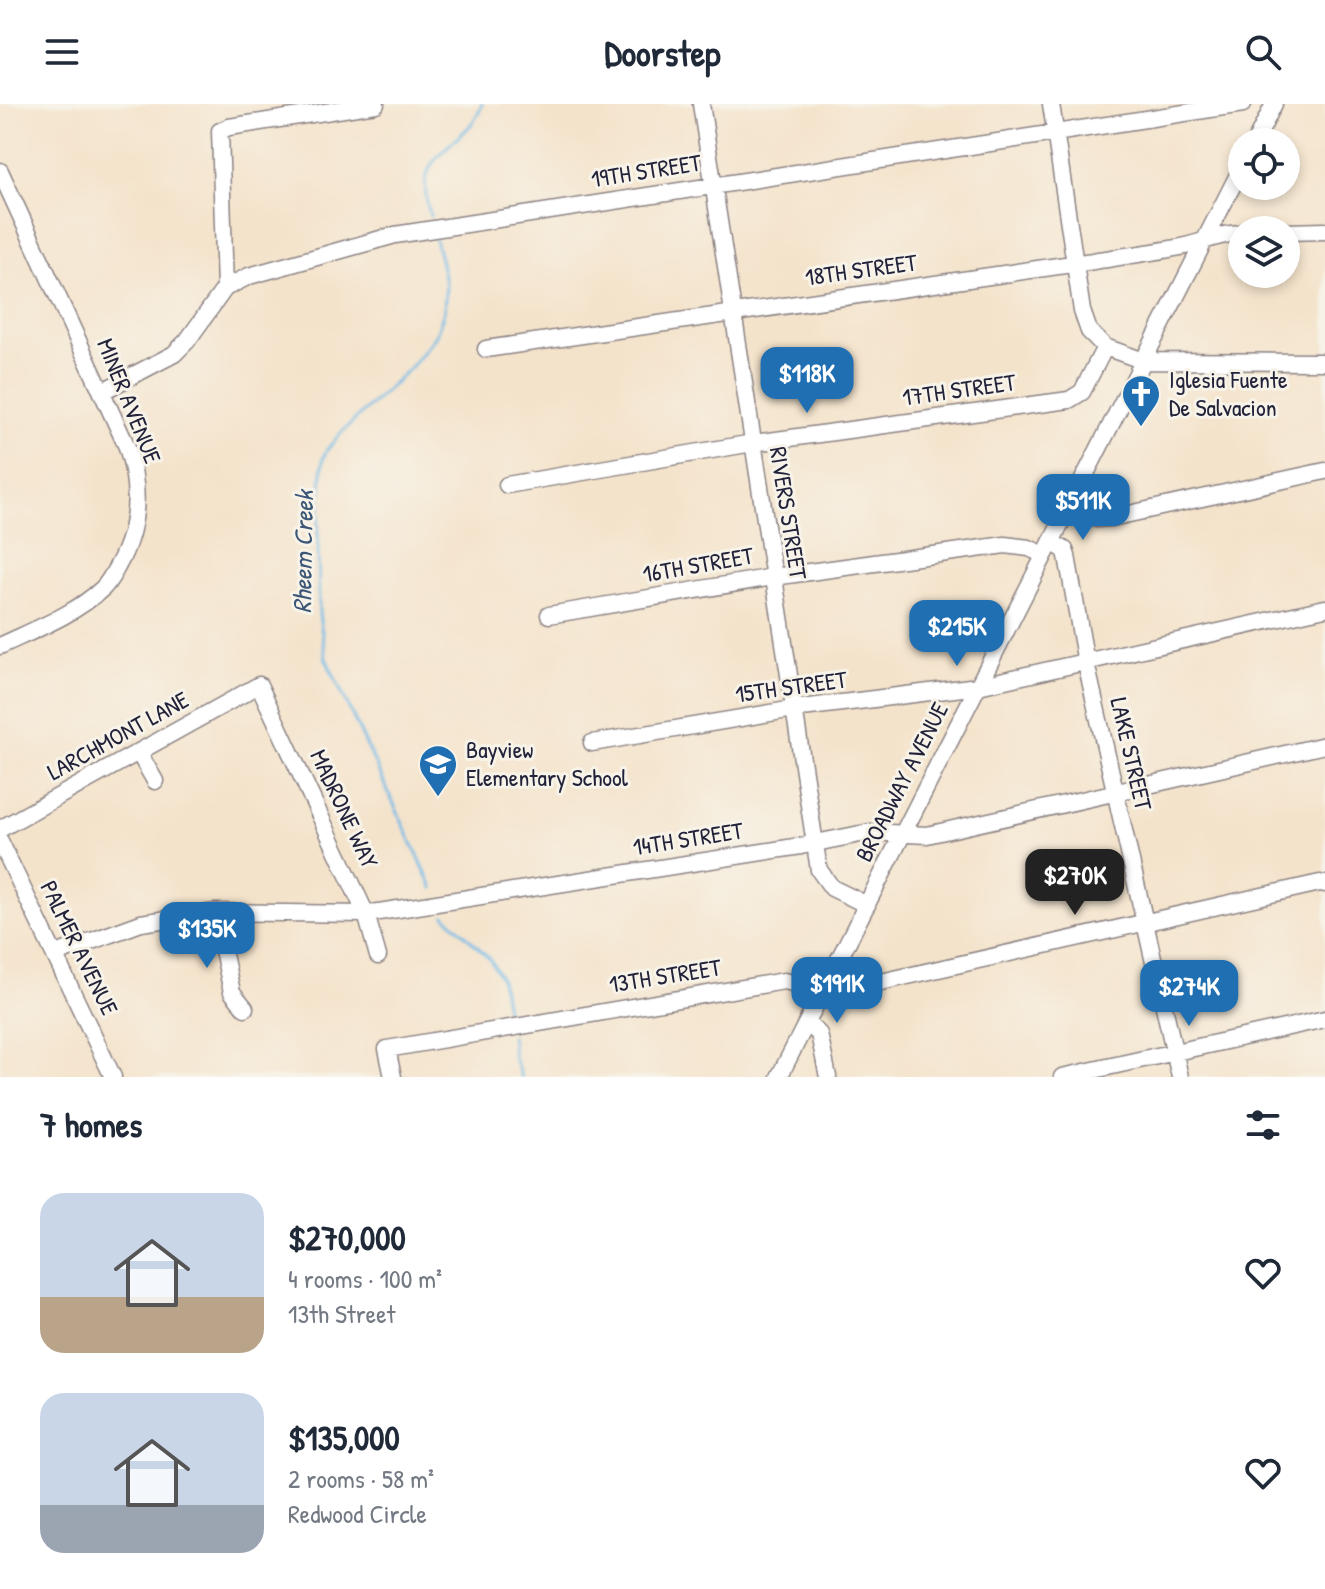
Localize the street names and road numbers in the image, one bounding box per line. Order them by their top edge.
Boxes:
street label: 19TH STREET [588,145,704,195]
street label: 18TH STREET [803,245,920,293]
street label: MINER AVENUE [90,333,170,468]
street label: 17TH STREET [900,365,1018,413]
street label: RIVERS STREET [763,444,815,582]
street label: 16TH STREET [640,538,756,589]
street label: 15TH STREET [733,662,850,710]
street label: LARCHMONT LANE [41,683,194,787]
street label: LAKE STREET [1103,694,1161,814]
street label: BROADWAY AVENUE [847,696,955,867]
street label: MADRONE WAY [303,744,387,874]
street label: 14TH STREET [630,813,746,863]
street label: PALMER AVENUE [34,875,126,1020]
street label: 13TH STREET [607,950,724,1000]

